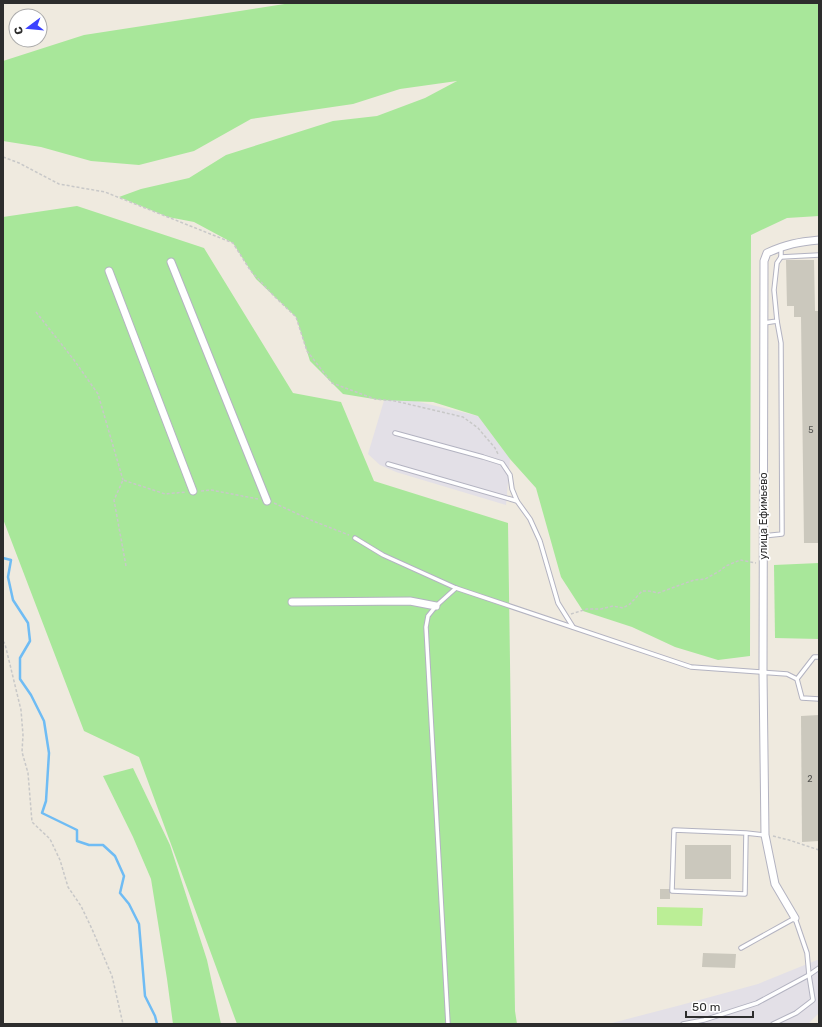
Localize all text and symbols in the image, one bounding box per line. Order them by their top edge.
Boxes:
north arrow [8,8,48,48]
text: С [11,25,26,36]
house number: 5 [808,425,814,435]
street label: улица Ефимьево [757,472,770,560]
house number: 2 [807,774,813,784]
scale bar [686,993,753,1019]
text: 50 m [692,1000,720,1014]

